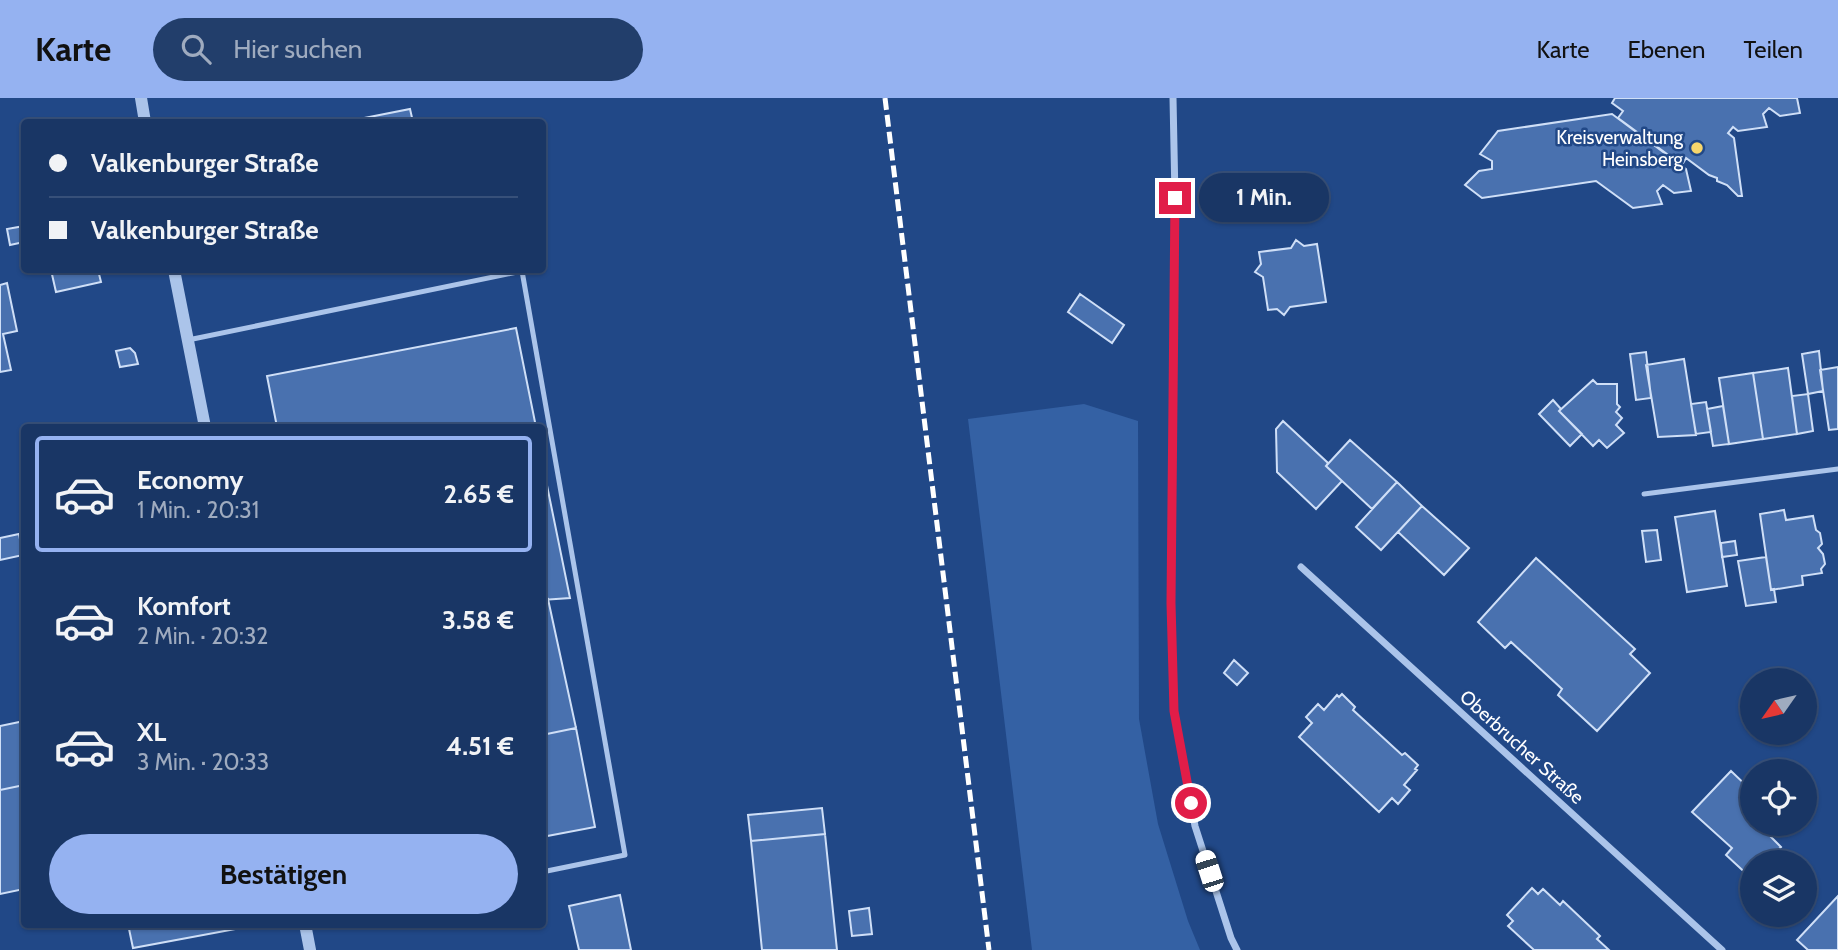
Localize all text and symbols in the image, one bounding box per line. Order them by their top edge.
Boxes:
search box [153,18,643,81]
text: Karte [35,29,111,69]
icon: search [177,30,215,68]
text: Hier suchen [233,33,362,65]
text: Karte [1536,35,1589,64]
text: Ebenen [1627,35,1705,64]
text: Teilen [1743,35,1803,64]
place label: Kreisverwaltung Heinsberg [1556,126,1684,171]
marker: Kreisverwaltung Heinsberg [1689,140,1705,156]
text: Valkenburger Straße [91,147,319,179]
callout: 1 Min. [1200,174,1329,222]
route end [1159,182,1191,214]
text: 1 Min. [1236,183,1292,211]
text: Valkenburger Straße [91,214,319,246]
icon: car [53,463,116,526]
text: Economy [137,464,243,496]
text: 2.65 € [443,478,514,510]
text: 1 Min. · 20:31 [137,496,259,524]
icon: car [53,589,116,652]
text: Komfort [137,590,231,622]
text: 3.58 € [442,604,514,636]
text: 2 Min. · 20:32 [137,622,268,650]
north arrow [1740,668,1816,746]
map controls [1740,668,1817,927]
street label: Oberbrucher Straße [1455,685,1589,809]
icon: car [53,715,116,778]
text: XL [137,716,166,748]
text: 4.51 € [446,730,514,762]
text: 3 Min. · 20:33 [137,748,269,776]
button: locate [1740,759,1817,836]
route start [1175,787,1207,819]
button: Bestätigen [49,834,518,914]
car [1193,848,1226,894]
button: layers [1740,850,1817,927]

